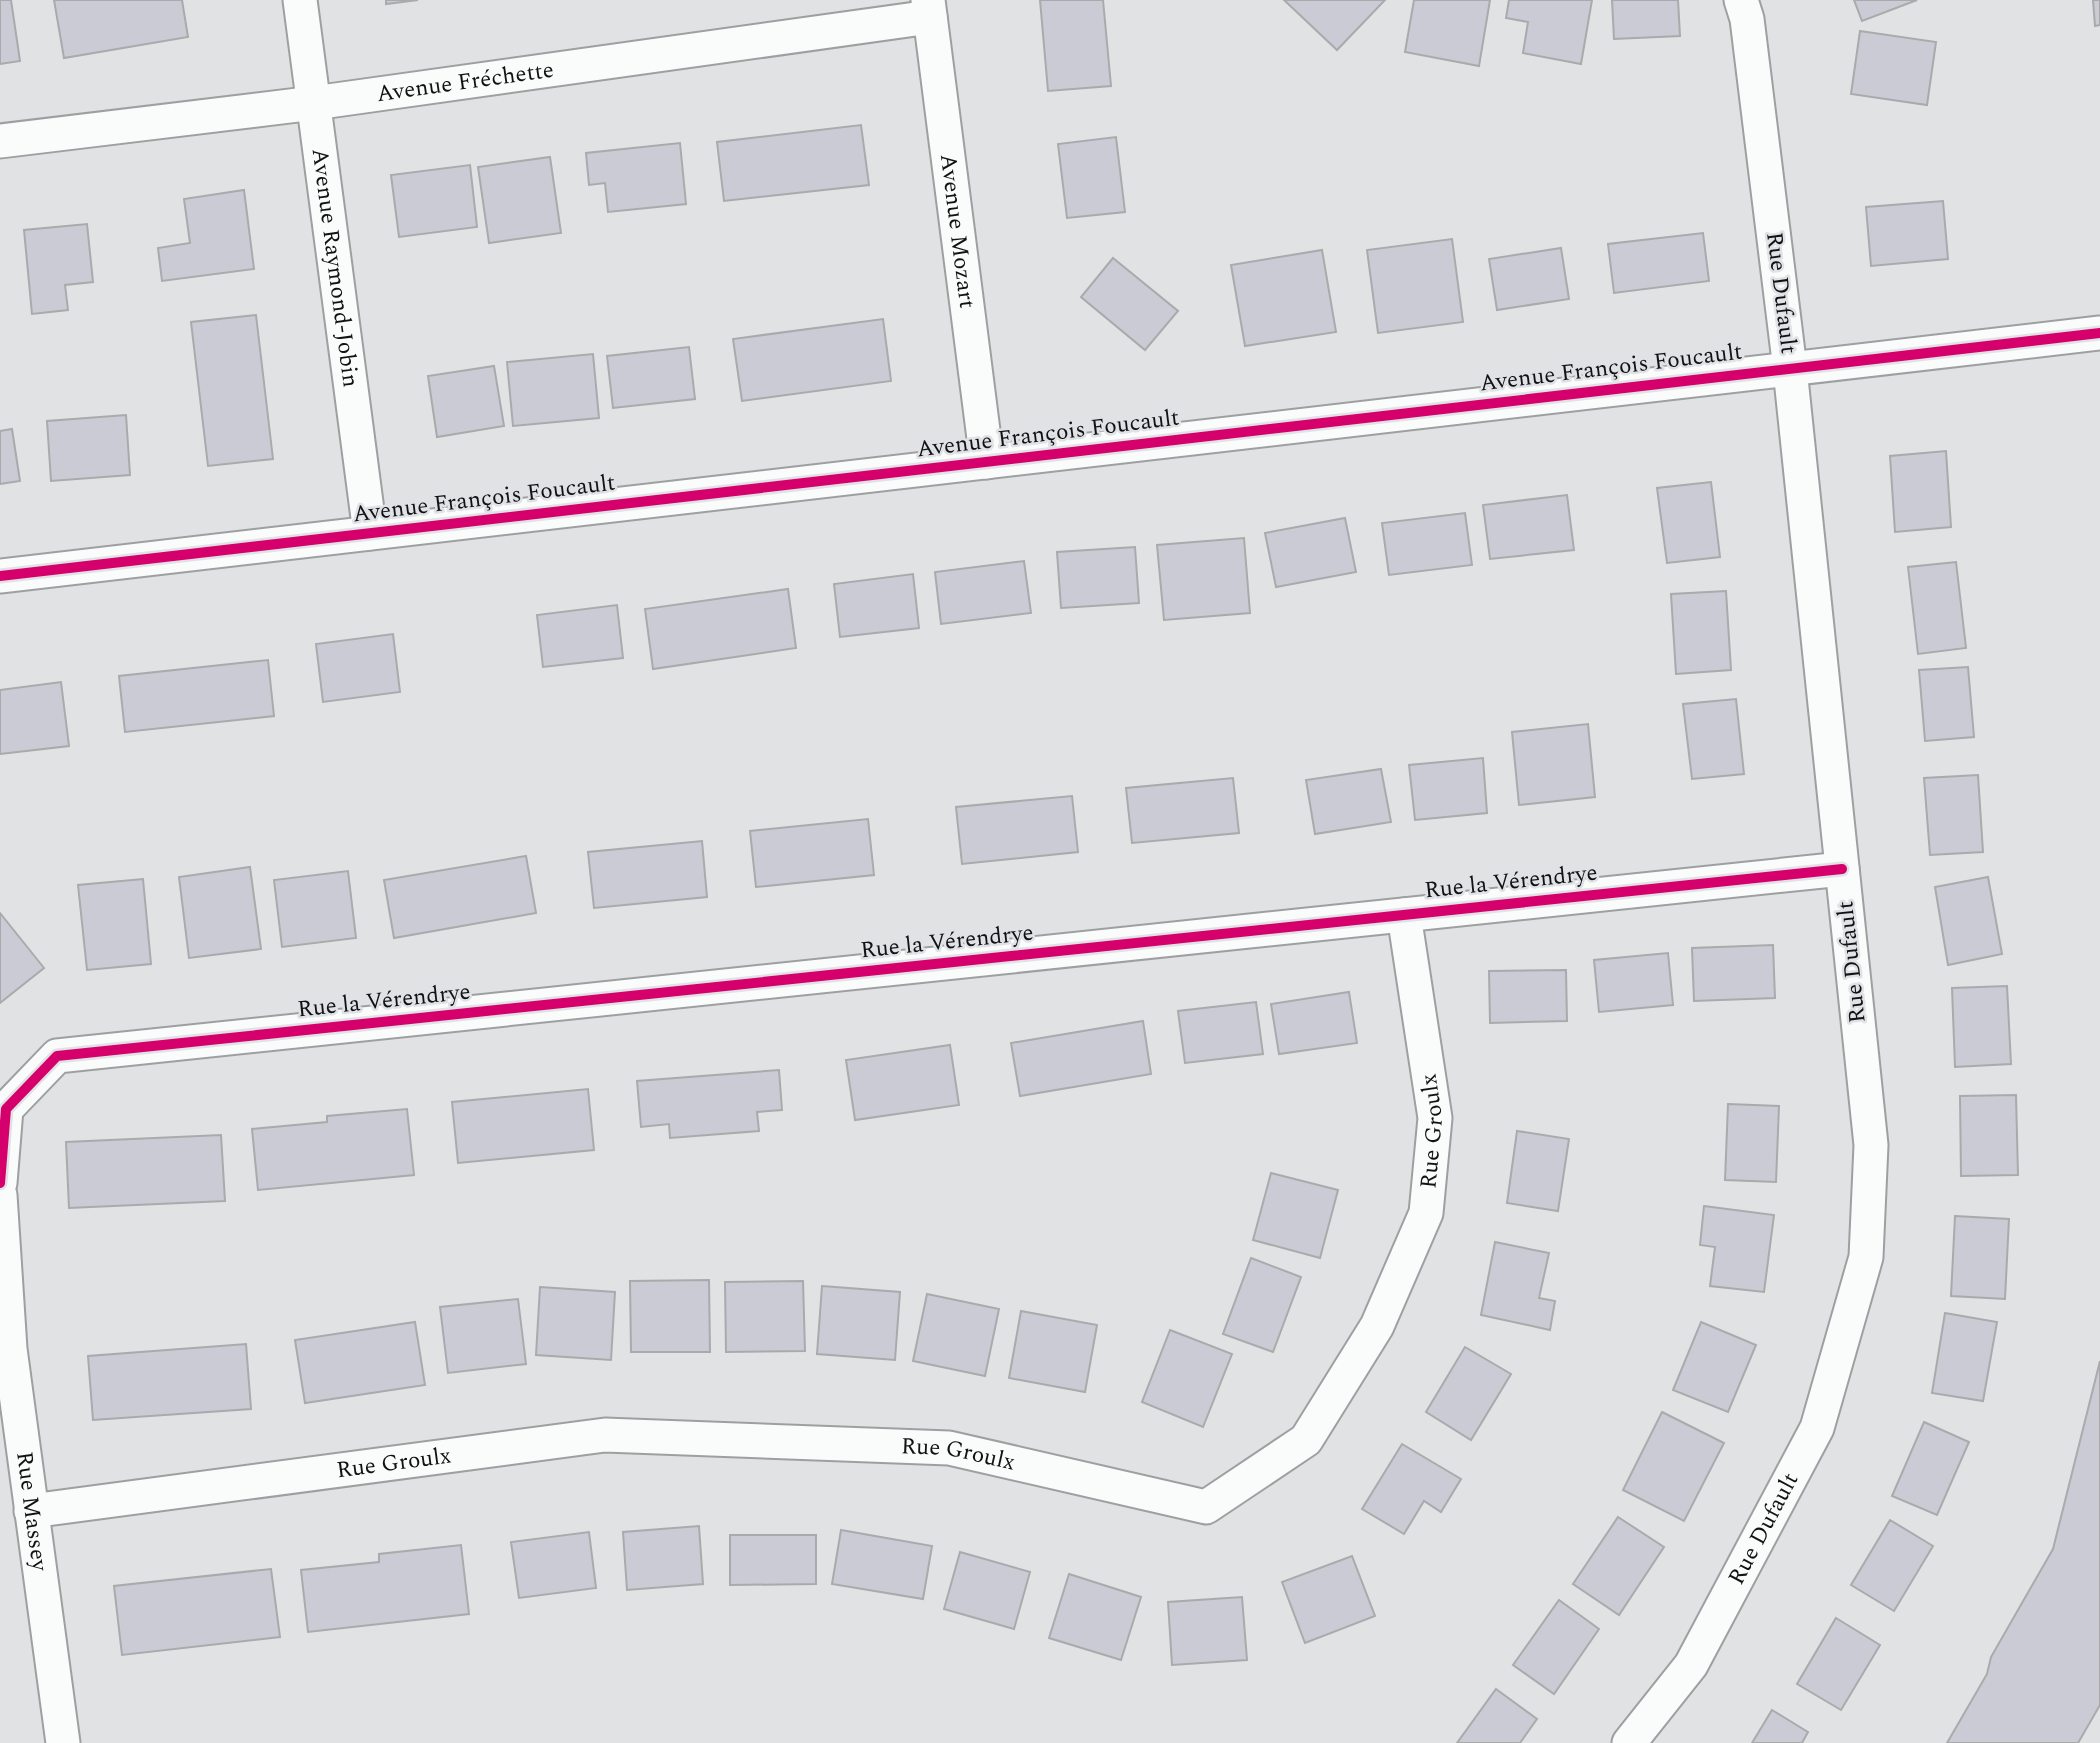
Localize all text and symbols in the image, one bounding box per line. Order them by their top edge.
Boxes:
street label: Avenue Fréchette [374,52,556,112]
street label: Avenue Raymond-Jobin [302,146,368,389]
street label: Avenue Mozart [930,152,985,311]
street label: Rue Dufault [1756,230,1806,356]
street label: Avenue François Foucault [1478,335,1744,401]
street label: Avenue François Foucault [915,401,1181,467]
street label: Avenue François Foucault [351,466,617,532]
street label: Rue la Vérendrye [1423,856,1599,908]
street label: Rue Dufault [1828,899,1876,1025]
street label: Rue la Vérendrye [859,916,1035,968]
street label: Rue la Vérendrye [296,975,472,1027]
street label: Rue Groulx [1411,1071,1453,1190]
street label: Rue Groulx [900,1429,1019,1480]
street label: Rue Groulx [334,1438,453,1488]
street label: Rue Massey [6,1449,57,1574]
street label: Rue Dufault [1719,1466,1808,1591]

